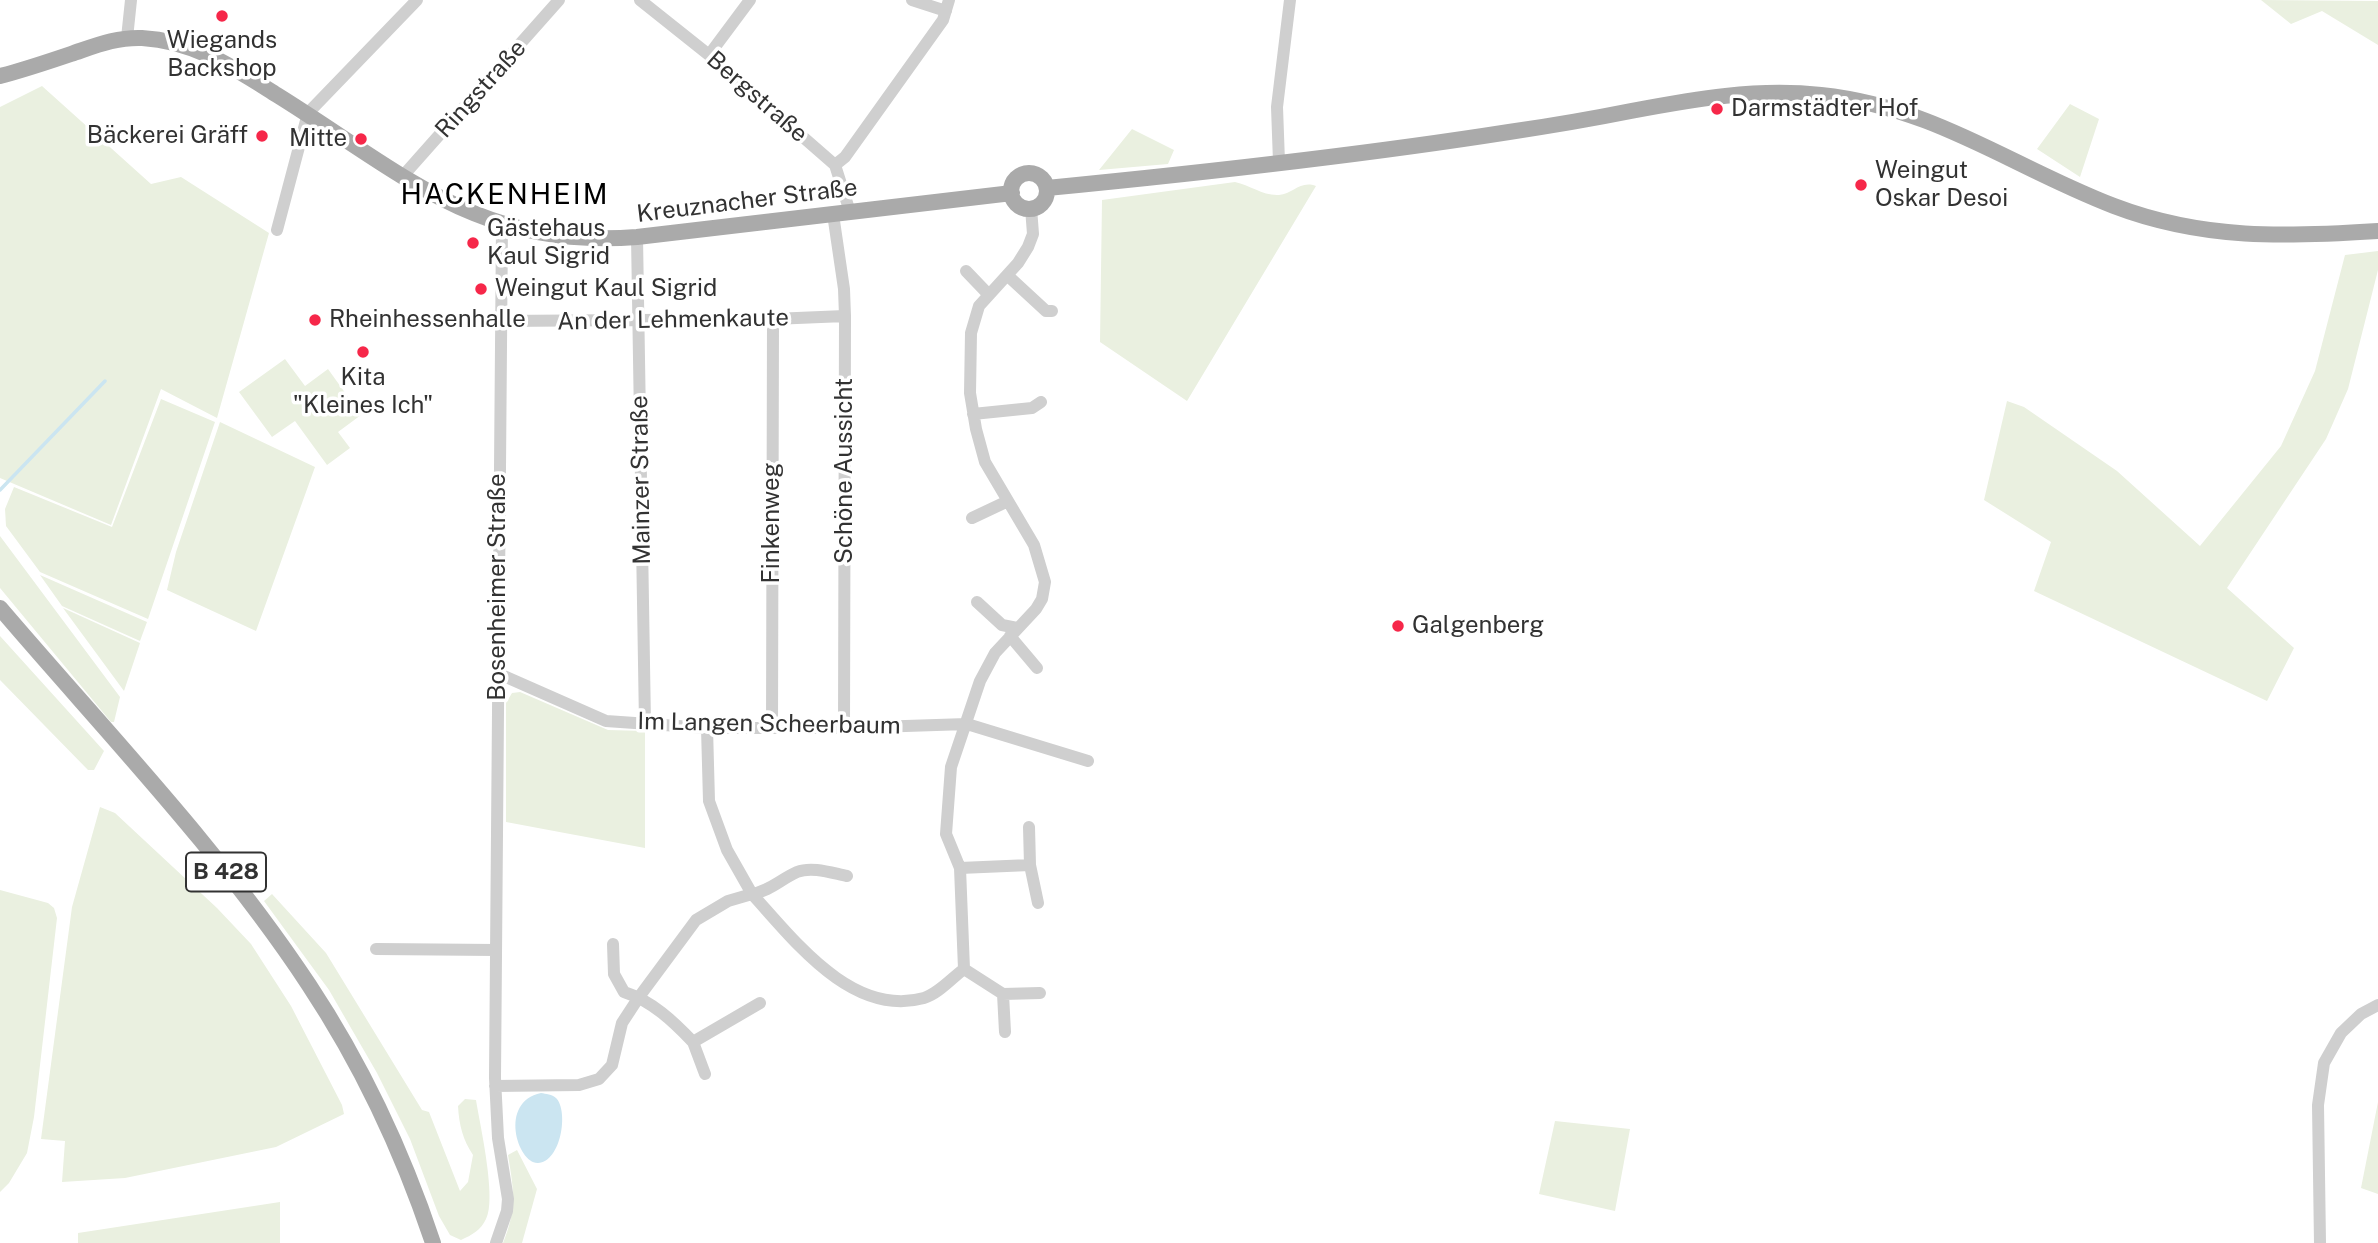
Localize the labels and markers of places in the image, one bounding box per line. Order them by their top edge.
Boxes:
marker: Wiegands Backshop [214,8,230,24]
place label: Wiegands Backshop [167,27,277,83]
place label: Darmstädter Hof [1731,95,1918,123]
marker: Darmstädter Hof [1709,101,1725,117]
place label: Bäckerei Gräff [87,122,248,150]
place label: Mitte [289,125,347,153]
marker: Bäckerei Gräff [254,128,270,144]
marker: Mitte [353,131,369,147]
place label: Weingut Oskar Desoi [1875,157,2008,213]
marker: Weingut Oskar Desoi [1853,177,1869,193]
place label: Gästehaus Kaul Sigrid [487,215,610,271]
marker: Gästehaus Kaul Sigrid [465,235,481,251]
place label: Weingut Kaul Sigrid [495,275,717,303]
marker: Weingut Kaul Sigrid [473,281,489,297]
place label: Rheinhessenhalle [329,306,526,334]
marker: Rheinhessenhalle [307,312,323,328]
marker: Kita "Kleines Ich" [355,344,371,360]
place label: Kita "Kleines Ich" [293,364,433,420]
place label: Galgenberg [1412,612,1544,640]
marker: Galgenberg [1390,618,1406,634]

